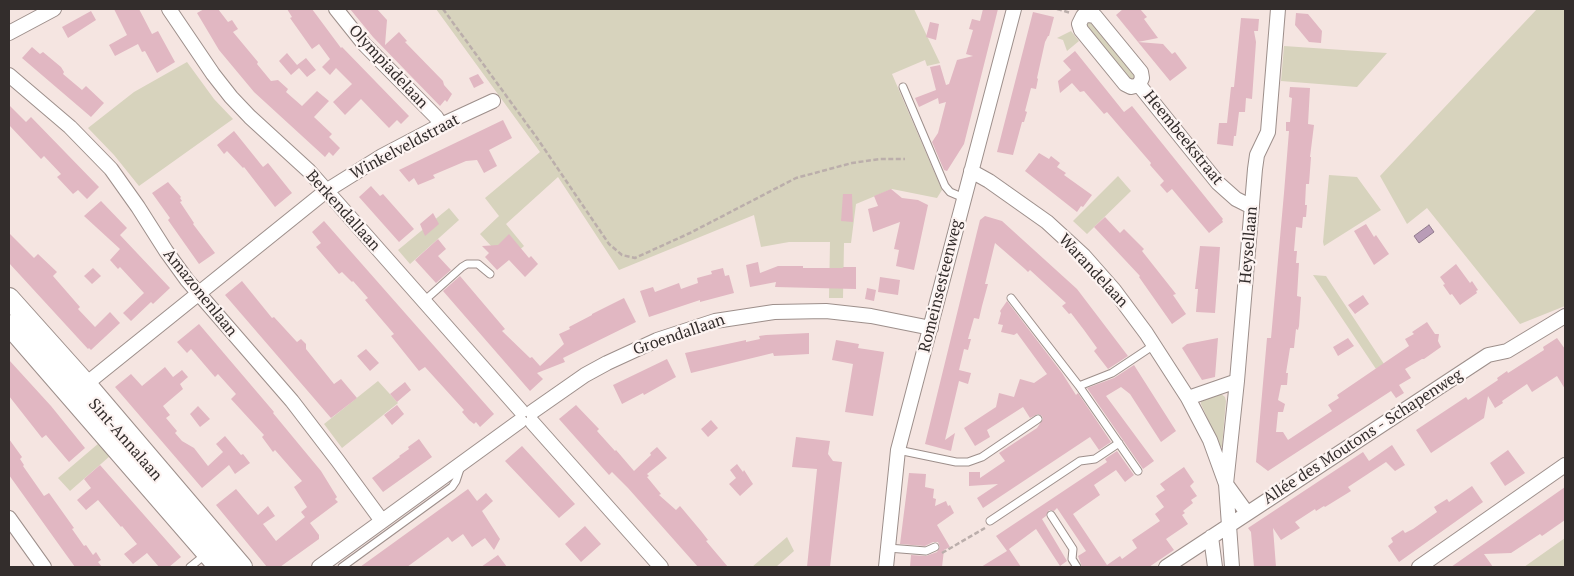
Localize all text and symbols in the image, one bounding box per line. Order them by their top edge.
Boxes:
street label: Olympiadelaan [344,21,432,113]
street label: Heembeekstraat [1139,87,1227,189]
street label: Winkelveldstraat [347,110,463,184]
street label: Berkendallaan [302,167,384,255]
street label: Heysellaan [1236,205,1262,285]
street label: Romeinsesteenweg [915,218,967,354]
street label: Warandelaan [1054,230,1132,312]
street label: Amazonenlaan [159,245,241,341]
street label: Groendallaan [631,310,727,360]
street label: Allée des Moutons - Schapenweg [1260,365,1466,509]
street label: Sint-Annalaan [84,395,166,485]

